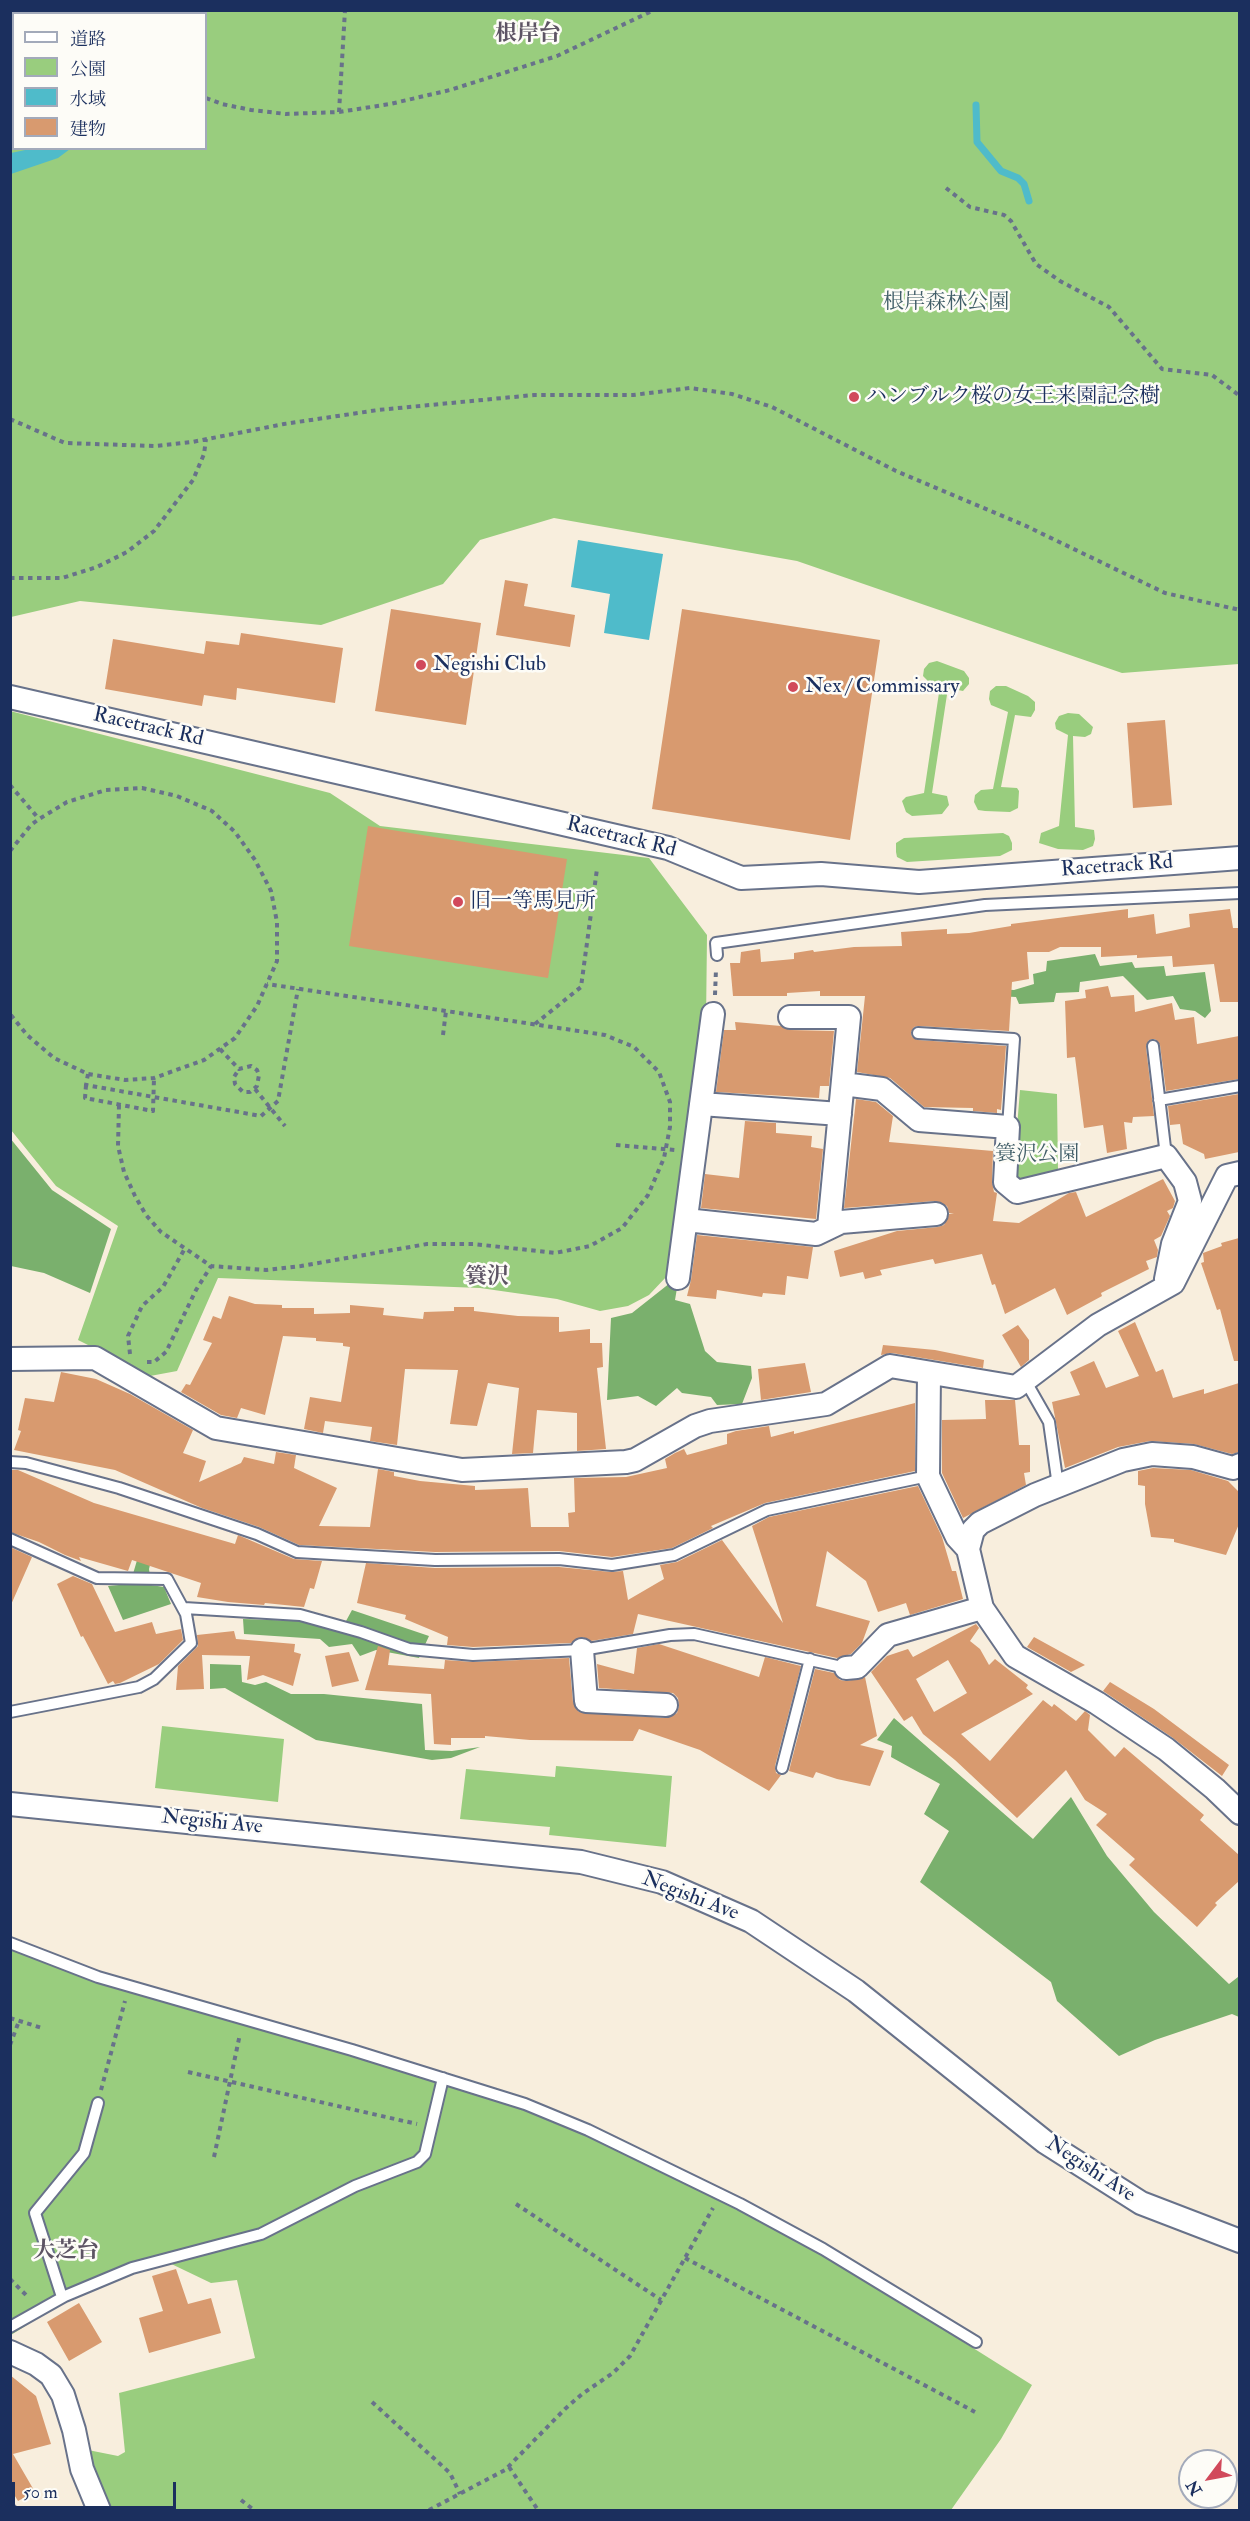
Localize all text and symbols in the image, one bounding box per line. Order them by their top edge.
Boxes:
legend [12,12,207,150]
district label: 根岸台 [495,22,561,48]
text: 道路 [70,28,106,51]
text: 公園 [70,58,106,81]
text: 水域 [70,88,106,111]
text: 建物 [70,118,106,141]
park label: 根岸森林公園 [883,290,1009,316]
place label: ハンブルク桜の女王来園記念樹 [866,384,1160,410]
marker: ハンブルク桜の女王来園記念樹 [847,390,861,404]
place label: Negishi Club [433,652,546,678]
marker: Negishi Club [414,658,428,672]
place label: Nex / Commissary [805,674,960,700]
marker: Nex / Commissary [786,680,800,694]
street label: Racetrack Rd [90,703,206,753]
street label: Racetrack Rd [563,812,679,864]
street label: Racetrack Rd [1060,851,1174,883]
place label: 旧一等馬見所 [470,889,596,915]
marker: 旧一等馬見所 [451,895,465,909]
park label: 簑沢公園 [995,1142,1079,1168]
district label: 簑沢 [465,1265,509,1291]
street label: Negishi Ave [160,1805,264,1841]
street label: Negishi Ave [638,1867,742,1927]
street label: Negishi Ave [1040,2132,1140,2208]
district label: 大芝台 [33,2239,99,2265]
north arrow [1178,2449,1238,2509]
scale bar [15,2470,178,2508]
text: N [1182,2476,1207,2499]
text: 50 m [23,2481,58,2504]

